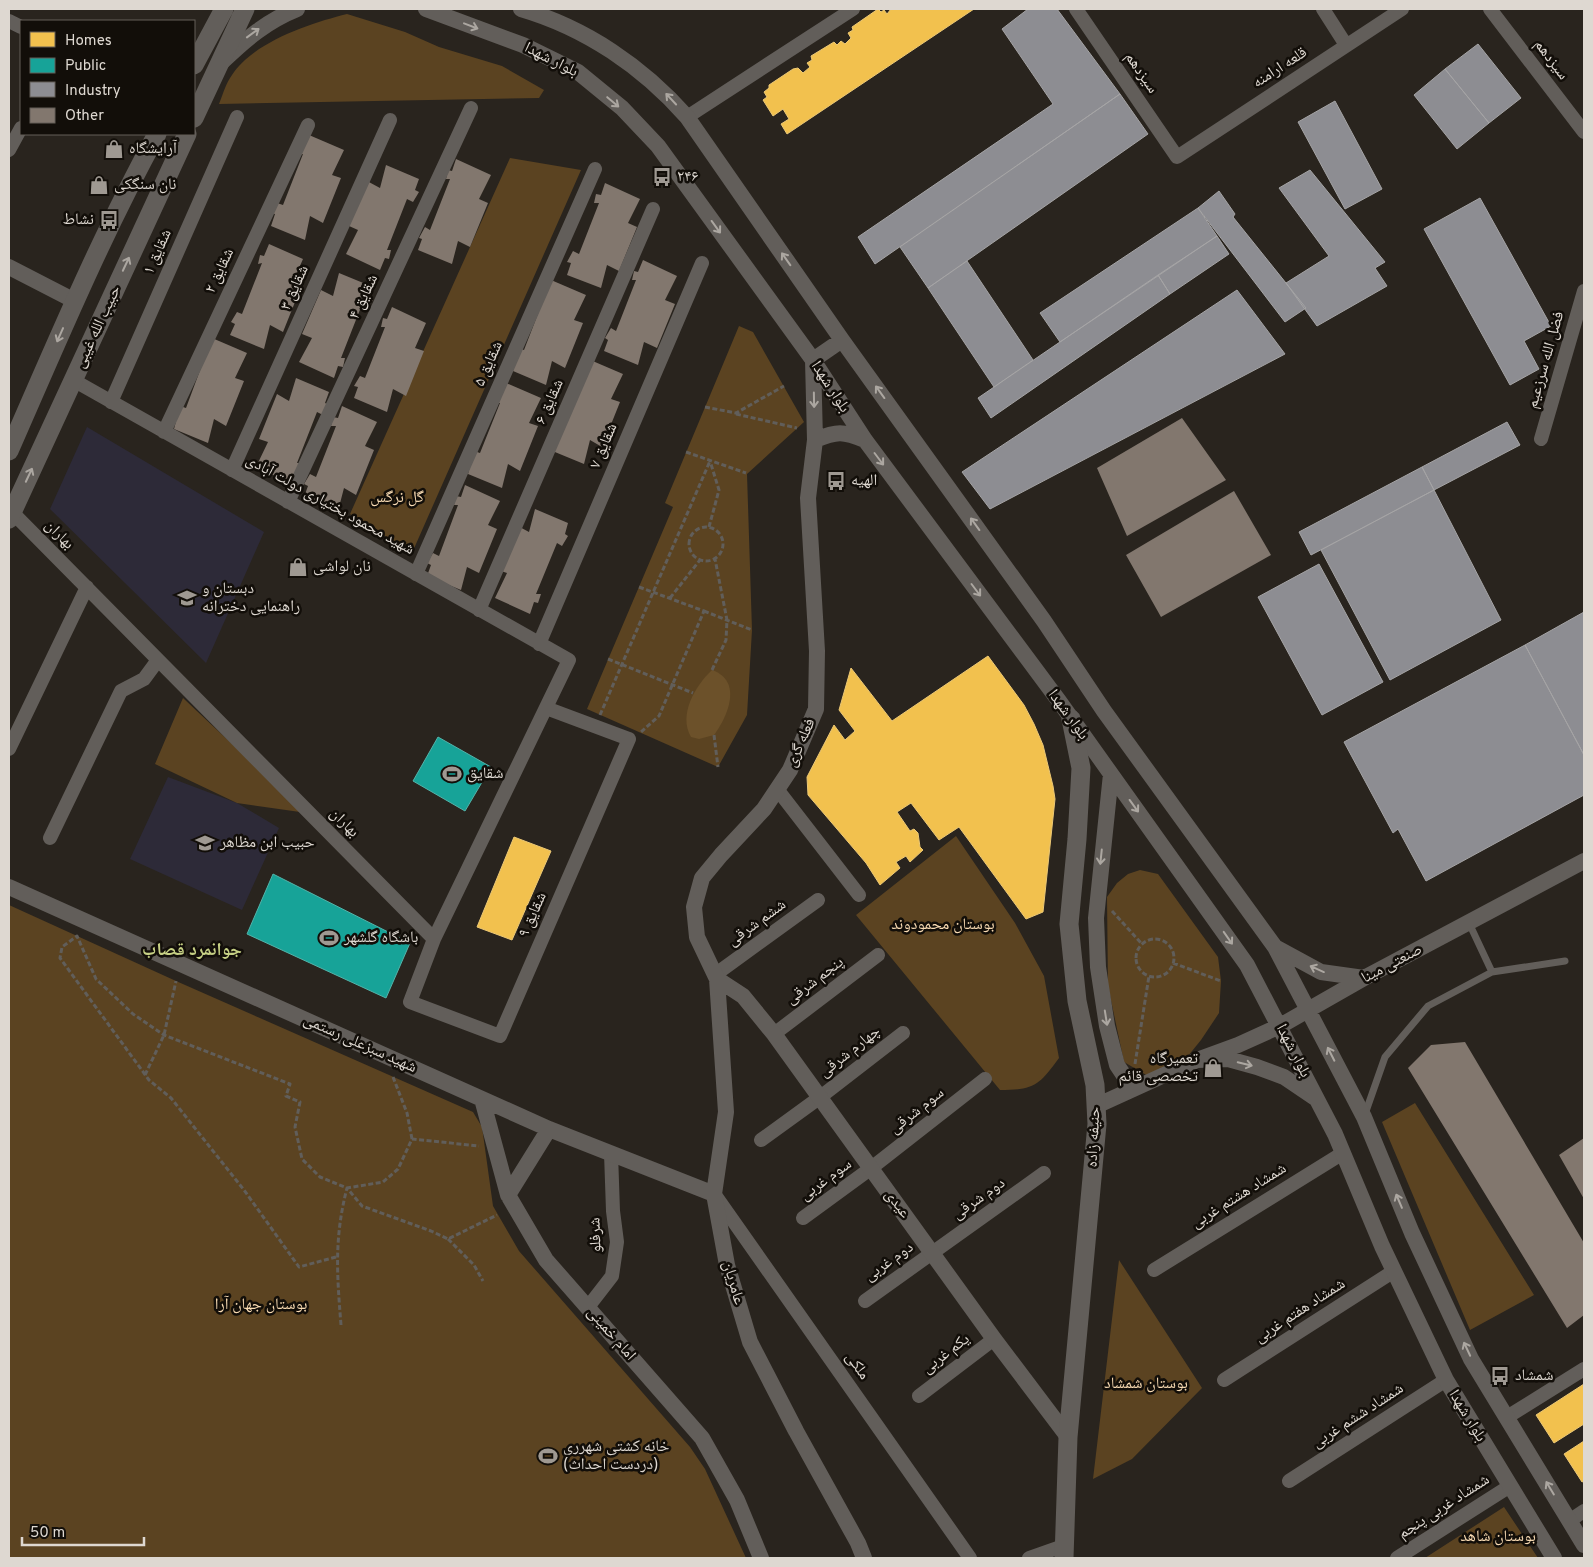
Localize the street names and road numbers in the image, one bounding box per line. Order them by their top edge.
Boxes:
street label: سیزدهم [1529,36,1573,84]
street label: بلوار شهدا [521,38,581,82]
street label: قلعه ارامنه [1249,43,1311,93]
street label: سیزدهم [1120,48,1162,98]
street label: شقایق ۱ [139,226,177,278]
street label: شقایق ۲ [201,245,239,297]
street label: شقایق ۳ [276,262,314,314]
street label: شقایق ۴ [345,271,383,323]
street label: حبیب الله غیبی [70,282,126,372]
street label: فضل الله سرزعیم [1523,309,1569,411]
street label: شقایق ۵ [470,338,508,390]
street label: بلوار شهدا [806,357,854,417]
street label: شقایق ۶ [531,376,569,428]
street label: شقایق ۷ [586,420,622,472]
street label: شهید محمود بختیاری دولت آبادی [242,450,418,560]
street label: بهاران [40,516,78,554]
street label: بلوار شهدا [1043,686,1093,744]
street label: فعله گری [781,716,821,770]
street label: بهاران [325,804,363,842]
street label: شقایق ۹ [514,889,552,941]
street label: ششم شرقی [724,895,790,951]
street label: صنعتی مینا [1358,940,1426,988]
street label: پنجم شرقی [782,952,848,1009]
street label: شهید سبزعلی رستمی [300,1010,420,1078]
street label: بلوار شهدا [1271,1021,1315,1081]
street label: چهارم شرقی [815,1022,885,1082]
street label: سوم شرقی [886,1083,948,1139]
street label: حنیفه زاده [1082,1106,1106,1168]
street label: سوم غربی [796,1154,856,1206]
street label: شمشاد هشتم غربی [1188,1159,1290,1233]
street label: دوم شرقی [949,1173,1009,1225]
street label: عیدی [880,1185,914,1223]
street label: شرفلو [585,1217,607,1253]
street label: دوم غربی [860,1238,918,1286]
street label: عامریان [717,1259,749,1307]
street label: شمشاد هفتم غربی [1251,1274,1349,1348]
street label: امام خمینی [582,1303,640,1365]
street label: یکم غربی [918,1329,974,1379]
street label: ملکی [840,1348,874,1384]
street label: شمشاد ششم غربی [1308,1379,1408,1453]
street label: بلوار شهدا [1444,1386,1490,1446]
street label: شمشاد غربی پنجم [1394,1470,1494,1544]

